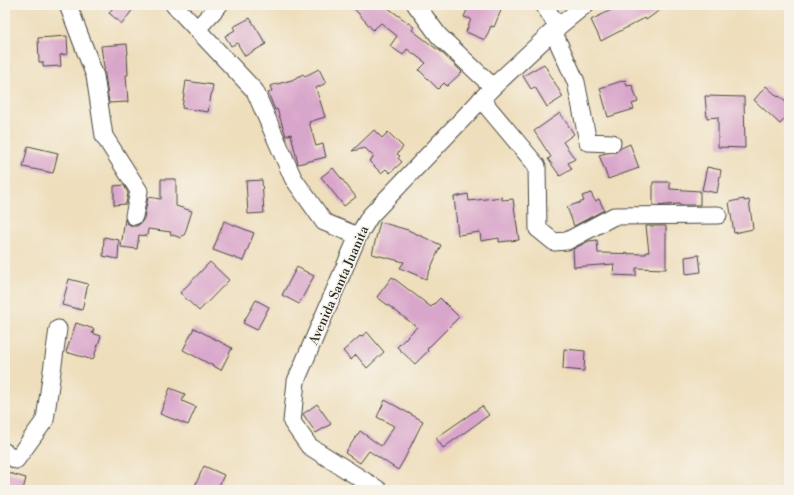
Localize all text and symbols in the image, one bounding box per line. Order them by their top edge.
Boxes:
street label: Avenida Santa Juanita [305,223,373,348]

